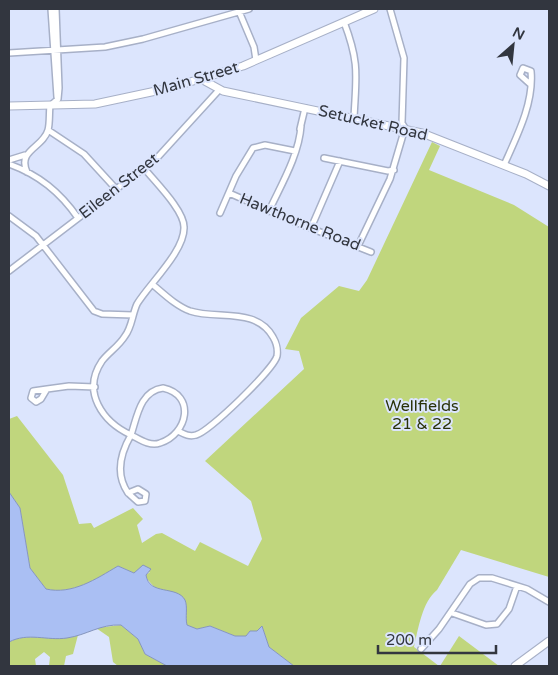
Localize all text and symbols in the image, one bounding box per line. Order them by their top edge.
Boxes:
north arrow [488,20,538,70]
text: N [510,24,528,44]
street label: Main Street [151,57,241,101]
street label: Setucket Road [316,101,430,145]
street label: Eileen Street [75,149,163,223]
street label: Hawthorne Road [237,189,363,255]
park label: Wellfields 21 & 22 [385,396,459,434]
scale bar [378,622,496,654]
text: 200 m [386,631,432,649]

